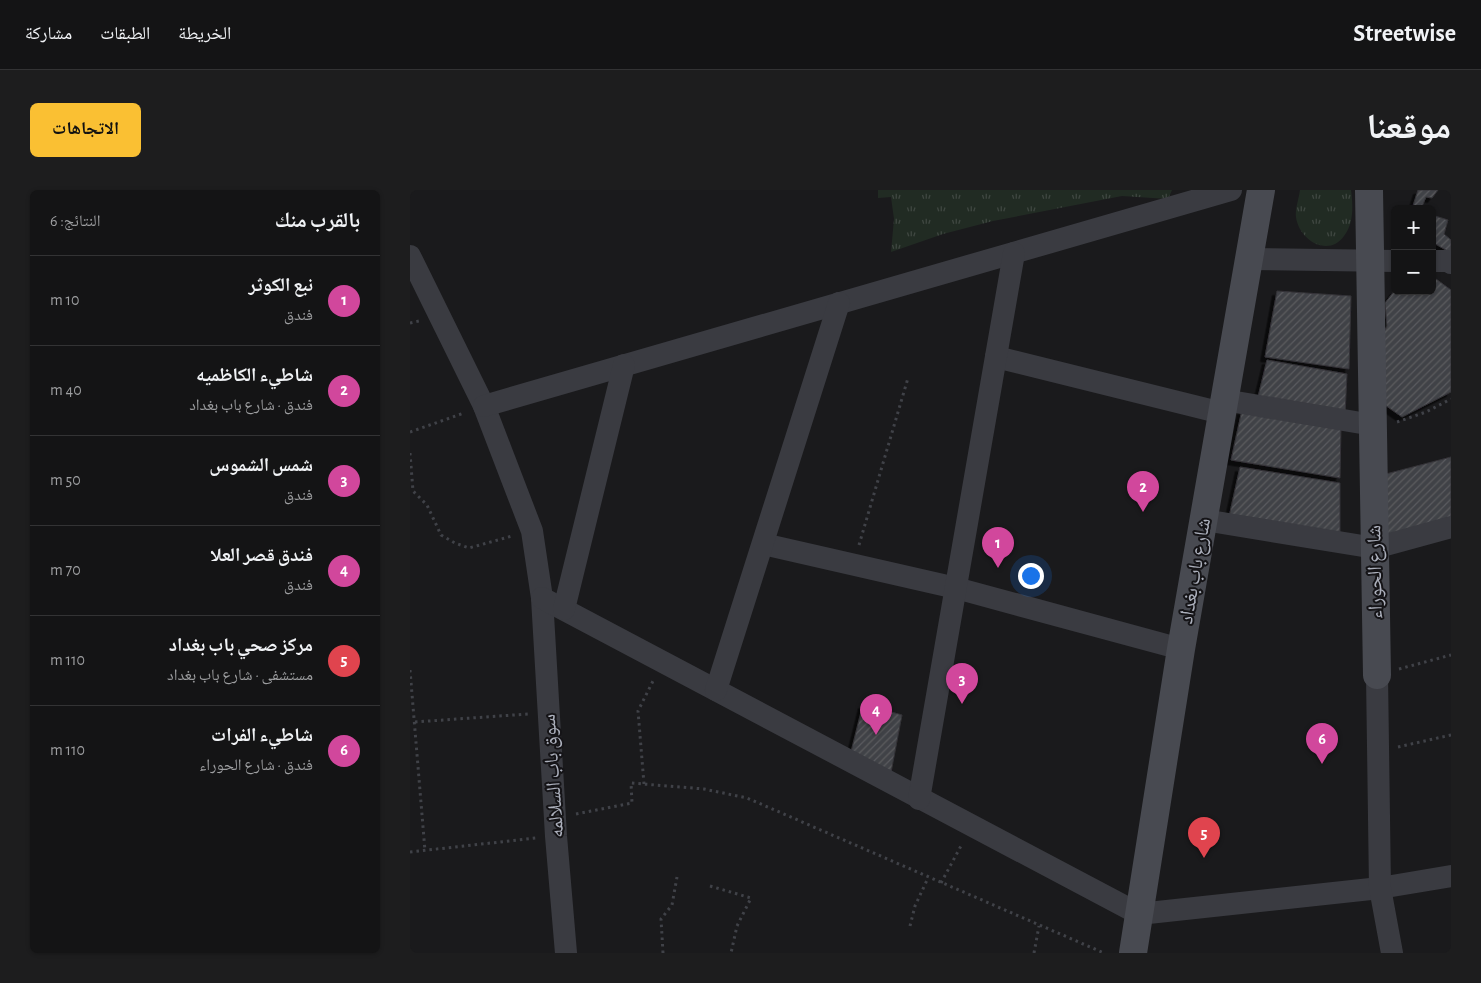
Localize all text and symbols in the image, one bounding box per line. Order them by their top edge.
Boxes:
text: Streetwise [1353,22,1456,46]
text: مشاركة [25,25,72,43]
text: الطبقات [100,25,150,43]
text: الخريطة [178,25,231,43]
button: الاتجاهات [30,103,141,157]
text: موقعنا [1366,110,1451,145]
map controls [1391,205,1436,295]
button: + [1391,205,1436,250]
text: بالقرب منك [275,210,360,231]
text: النتائج: 6 [50,213,101,229]
button: − [1391,250,1436,295]
text: نبع الكوثر [249,276,313,295]
text: 10 m [50,292,79,308]
text: 1 [341,292,347,308]
text: فندق [284,307,313,323]
text: شاطيء الكاظميه [196,366,313,385]
text: 40 m [50,382,82,398]
text: 2 [340,382,348,398]
text: فندق · شارع باب بغداد [189,397,313,413]
text: شمس الشموس [209,456,313,475]
pin: 2 [1127,471,1159,512]
text: 50 m [50,472,81,488]
text: 3 [341,472,347,488]
text: فندق [284,487,313,503]
street label: شارع باب بغداد [1176,517,1216,626]
street label: شارع الحوراء [1364,525,1388,619]
pin: 1 [982,527,1014,568]
text: فندق قصر العلا [210,546,313,565]
text: 70 m [50,562,81,578]
text: 4 [340,562,348,578]
your location [1018,563,1044,589]
text: فندق [284,577,313,593]
text: مركز صحي باب بغداد [169,636,313,655]
text: 110 m [50,652,85,668]
text: 5 [341,652,347,668]
pin: 3 [946,663,978,704]
text: مستشفى · شارع باب بغداد [167,667,313,683]
pin: 4 [860,694,892,735]
street label: سوق باب السلالمه [539,713,568,839]
pin: 6 [1306,723,1338,764]
text: شاطيء الفرات [211,726,313,745]
text: 110 m [50,742,85,758]
text: 6 [340,742,348,758]
text: فندق · شارع الحوراء [199,757,313,773]
pin: 5 [1188,817,1220,858]

